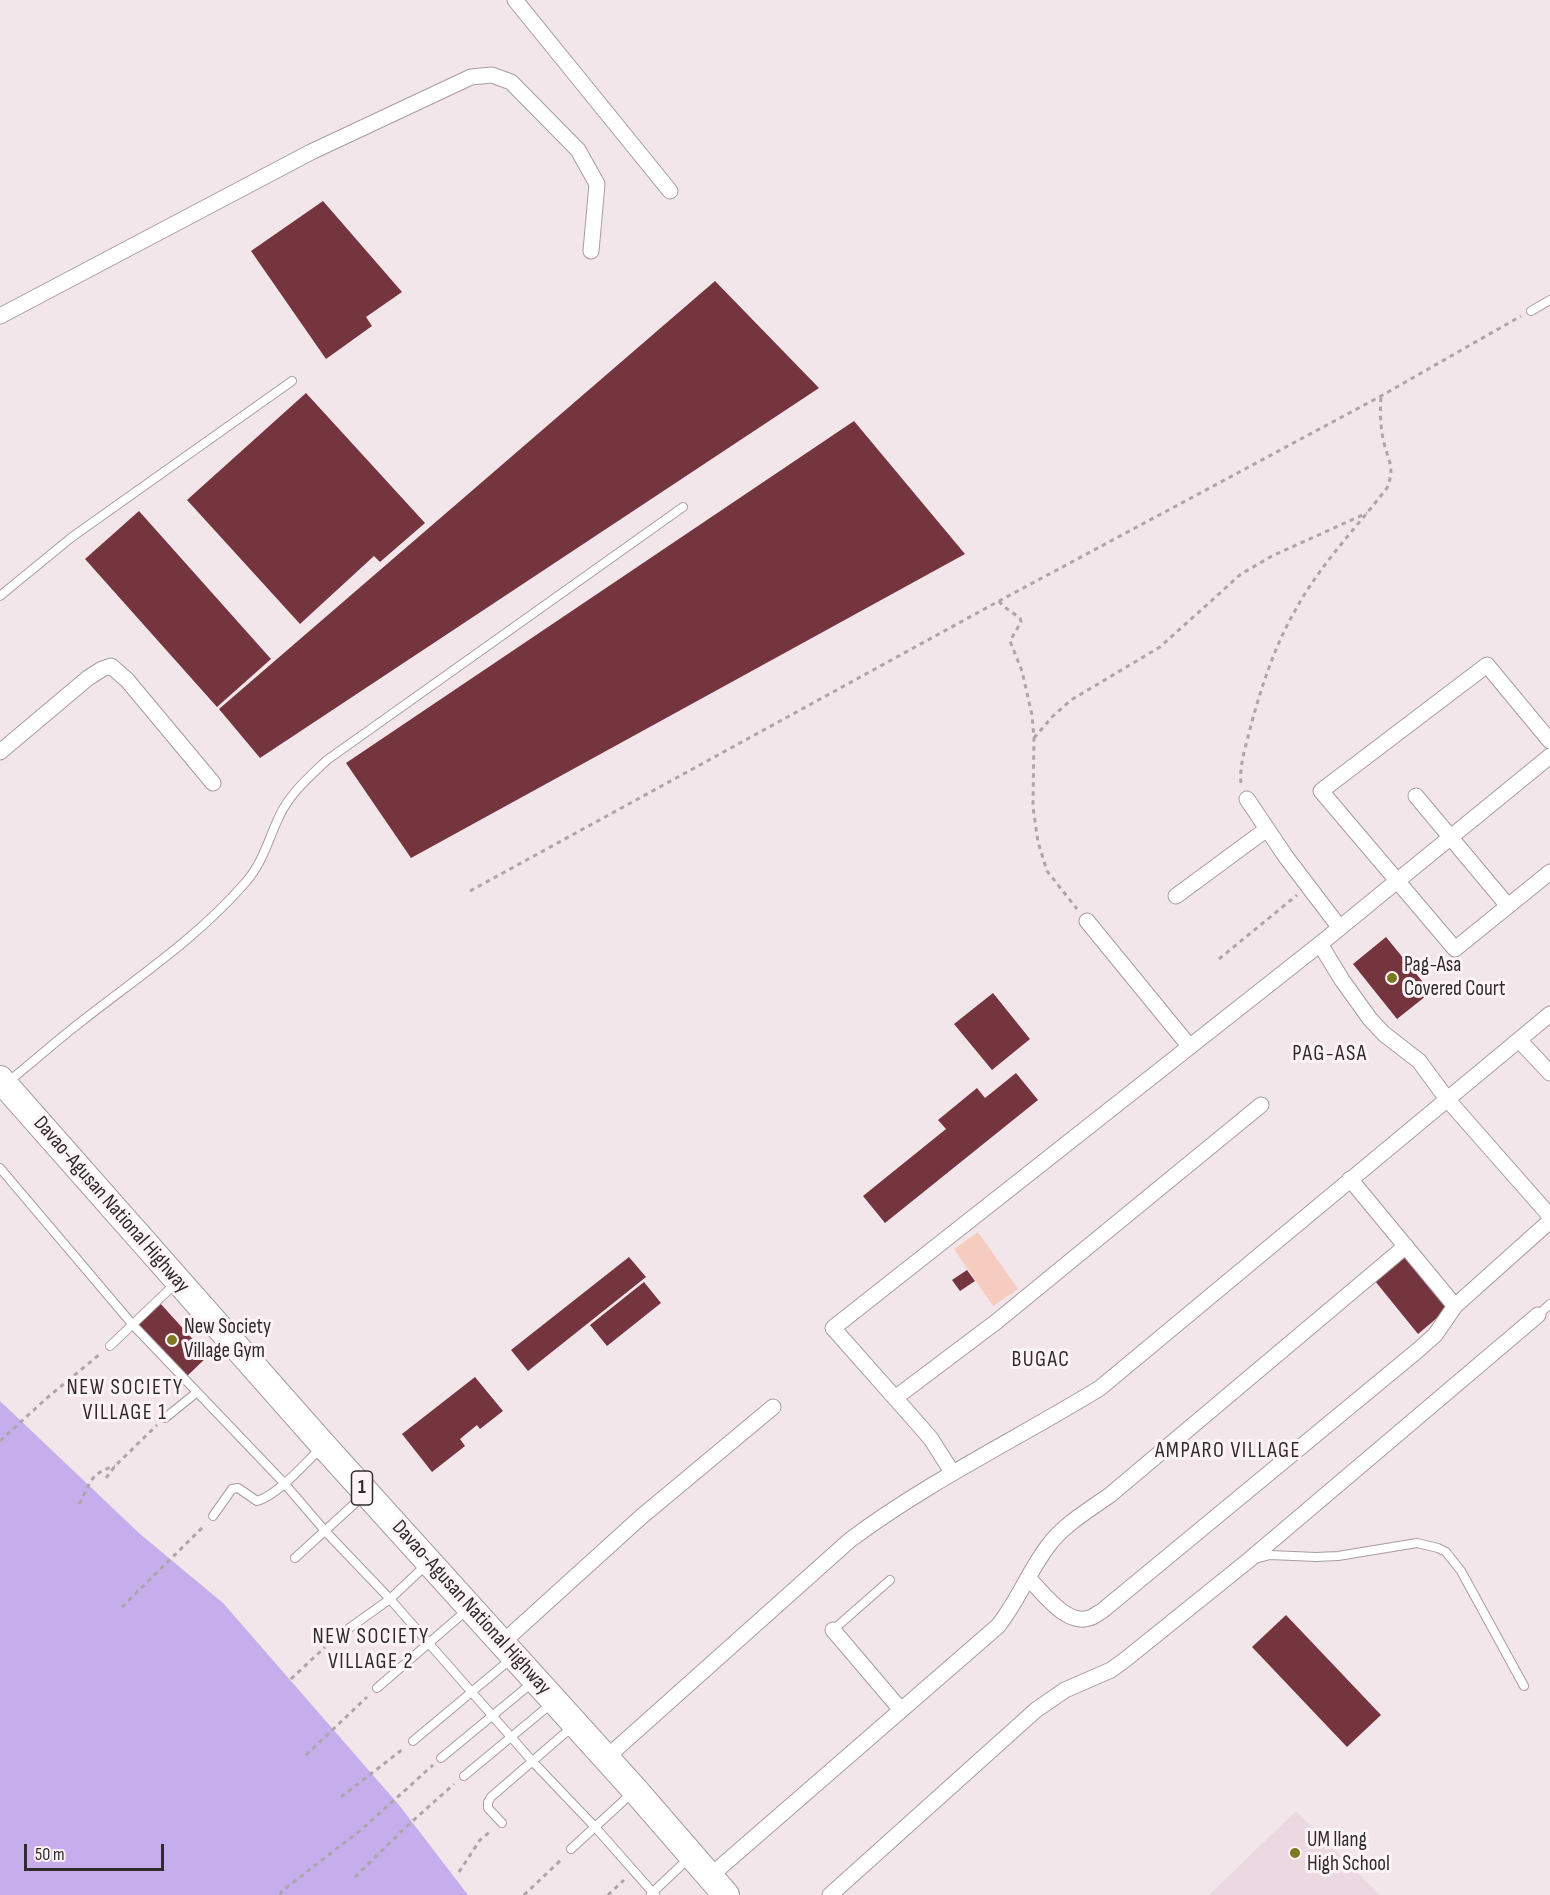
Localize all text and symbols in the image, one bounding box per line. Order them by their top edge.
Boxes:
place label: Pag-Asa Covered Court [1404,953,1505,1003]
marker: Pag-Asa Covered Court [1385,971,1399,985]
district label: PAG-ASA [1292,1041,1368,1067]
street label: Davao-Agusan National Highway [27,1111,195,1299]
place label: New Society Village Gym [184,1315,271,1365]
marker: New Society Village Gym [165,1333,179,1347]
district label: BUGAC [1011,1347,1071,1373]
district label: NEW SOCIETY VILLAGE 1 [66,1375,184,1426]
district label: AMPARO VILLAGE [1155,1438,1301,1464]
road number: 1 [352,1471,372,1505]
street label: Davao-Agusan National Highway [386,1516,556,1700]
district label: NEW SOCIETY VILLAGE 2 [312,1624,430,1676]
place label: UM Ilang High School [1307,1828,1390,1878]
scale bar [27,1832,166,1870]
text: 50 m [35,1844,65,1865]
marker: UM Ilang High School [1288,1846,1302,1860]

